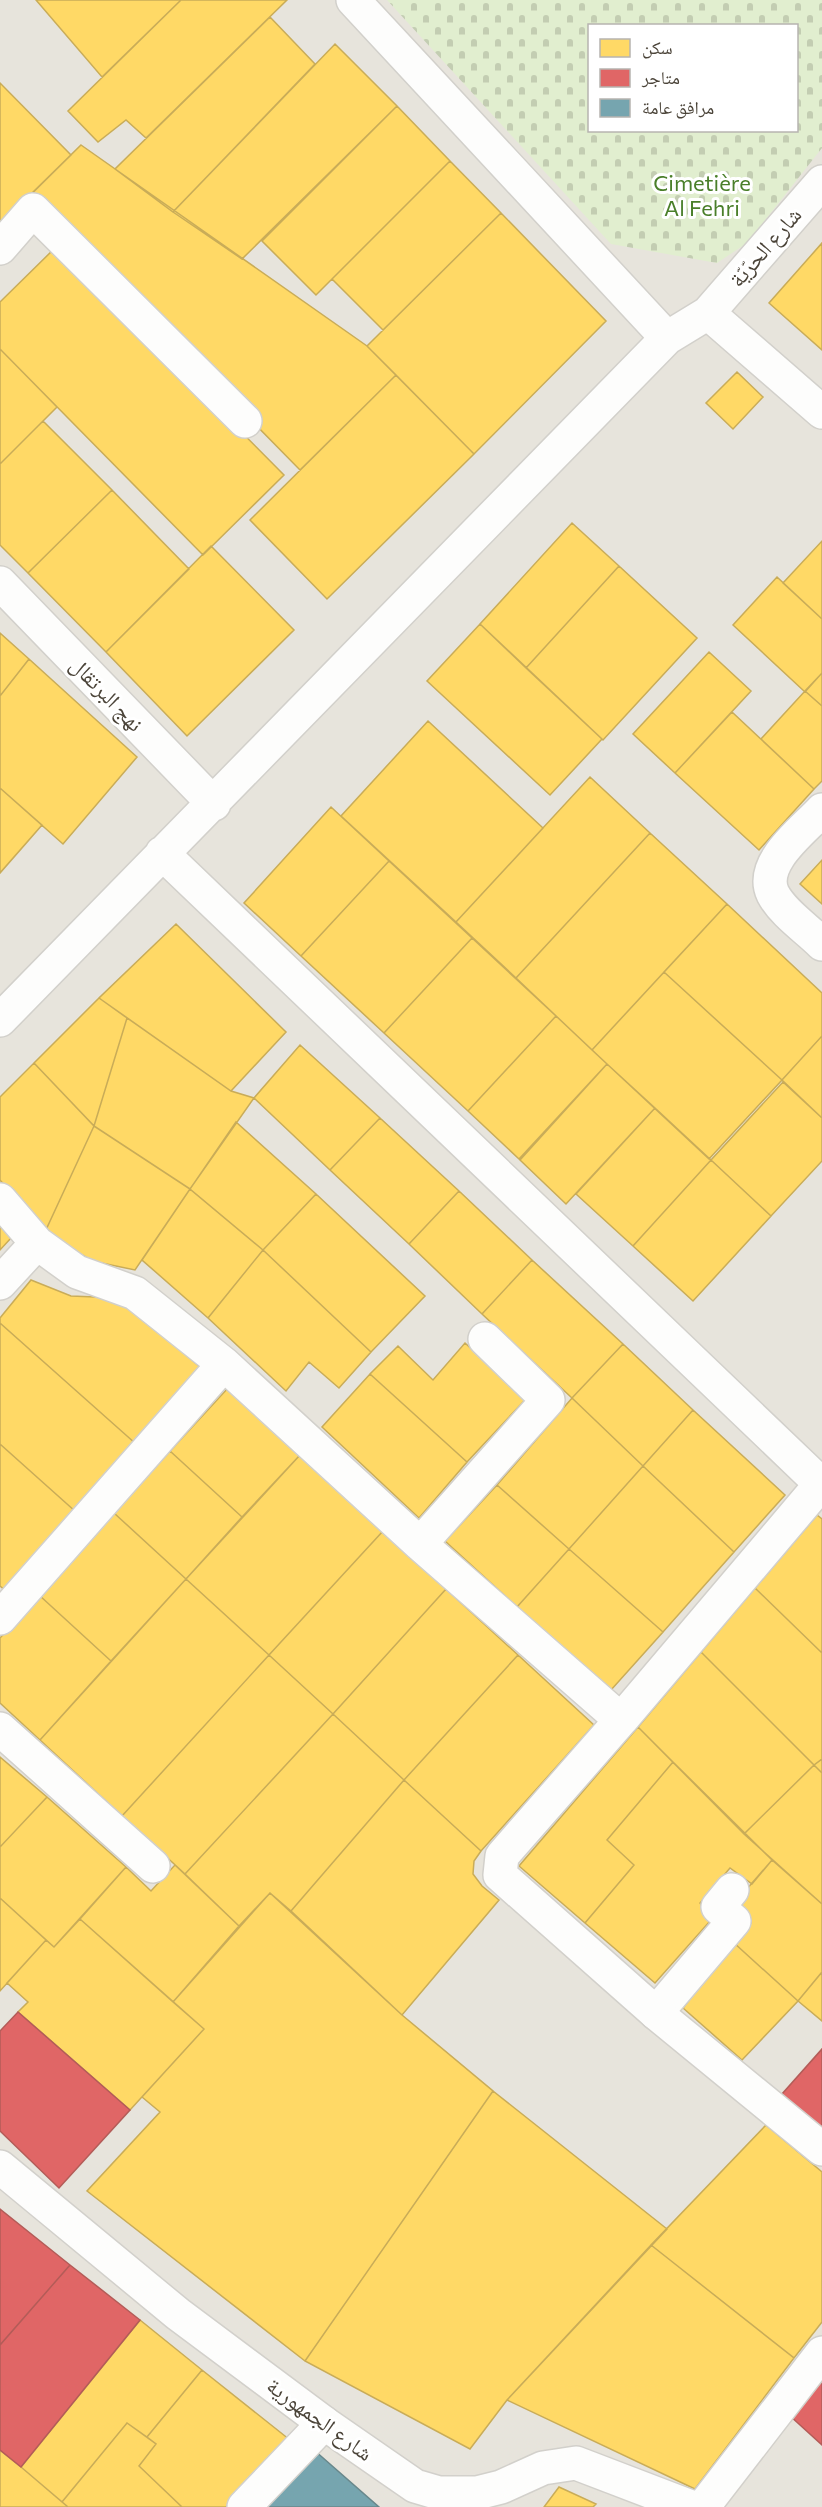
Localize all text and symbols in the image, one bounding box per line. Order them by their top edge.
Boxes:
legend [588,24,798,132]
text: سكن [642,36,673,59]
text: متاجر [641,66,680,88]
text: مرافق عامة [642,96,714,119]
park label: Cimetière Al Fehri [653,169,751,221]
street label: شارع الحرّيّة [723,201,807,293]
street label: نهج البرتقال [65,651,149,737]
street label: شارع الجمهورية [261,2371,379,2467]

